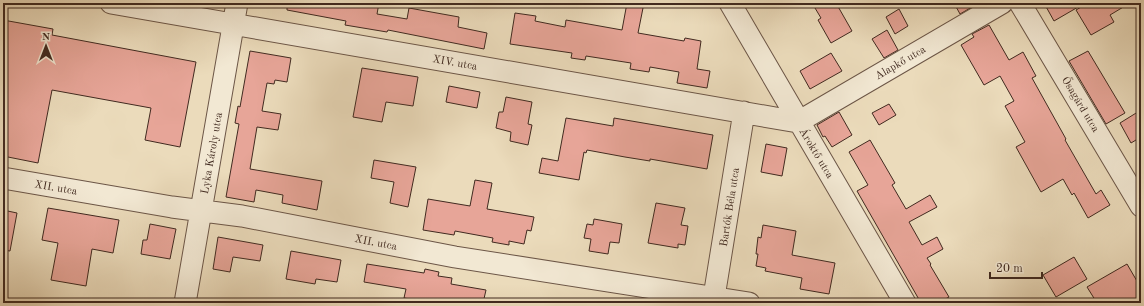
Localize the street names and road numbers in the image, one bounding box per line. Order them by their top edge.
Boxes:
street label: Alapkő utca [873,44,929,82]
street label: XIV. utca [431,54,479,73]
street label: Ősagárd utca [1059,74,1103,135]
street label: Lyka Károly utca [200,111,225,195]
street label: Ároktő utca [796,126,837,181]
street label: Bartók Béla utca [719,166,742,247]
street label: XII. utca [34,179,78,198]
street label: XII. utca [354,234,398,253]

